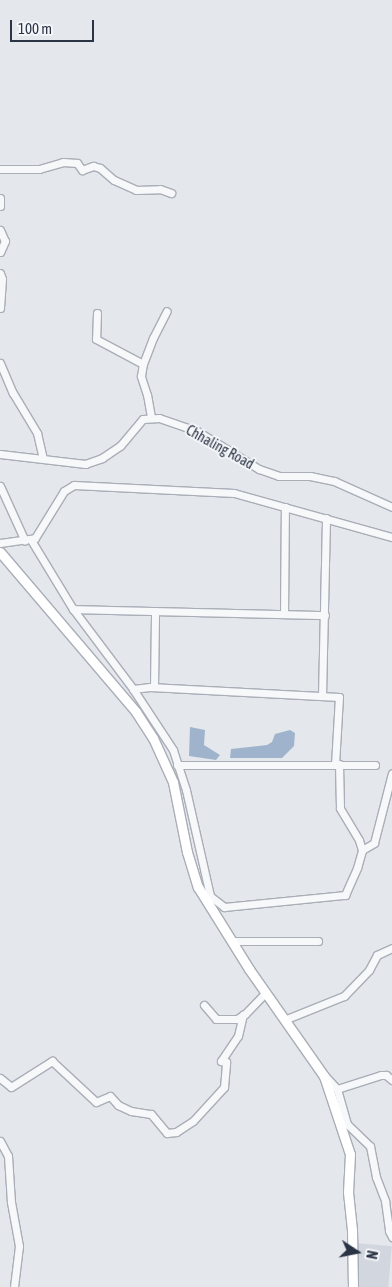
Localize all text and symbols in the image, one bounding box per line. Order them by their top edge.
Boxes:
scale bar [12,10,96,42]
text: 100 m [18,20,52,37]
street label: Chhaling Road [183,422,257,472]
north arrow [332,1227,382,1277]
text: N [363,1249,380,1260]

